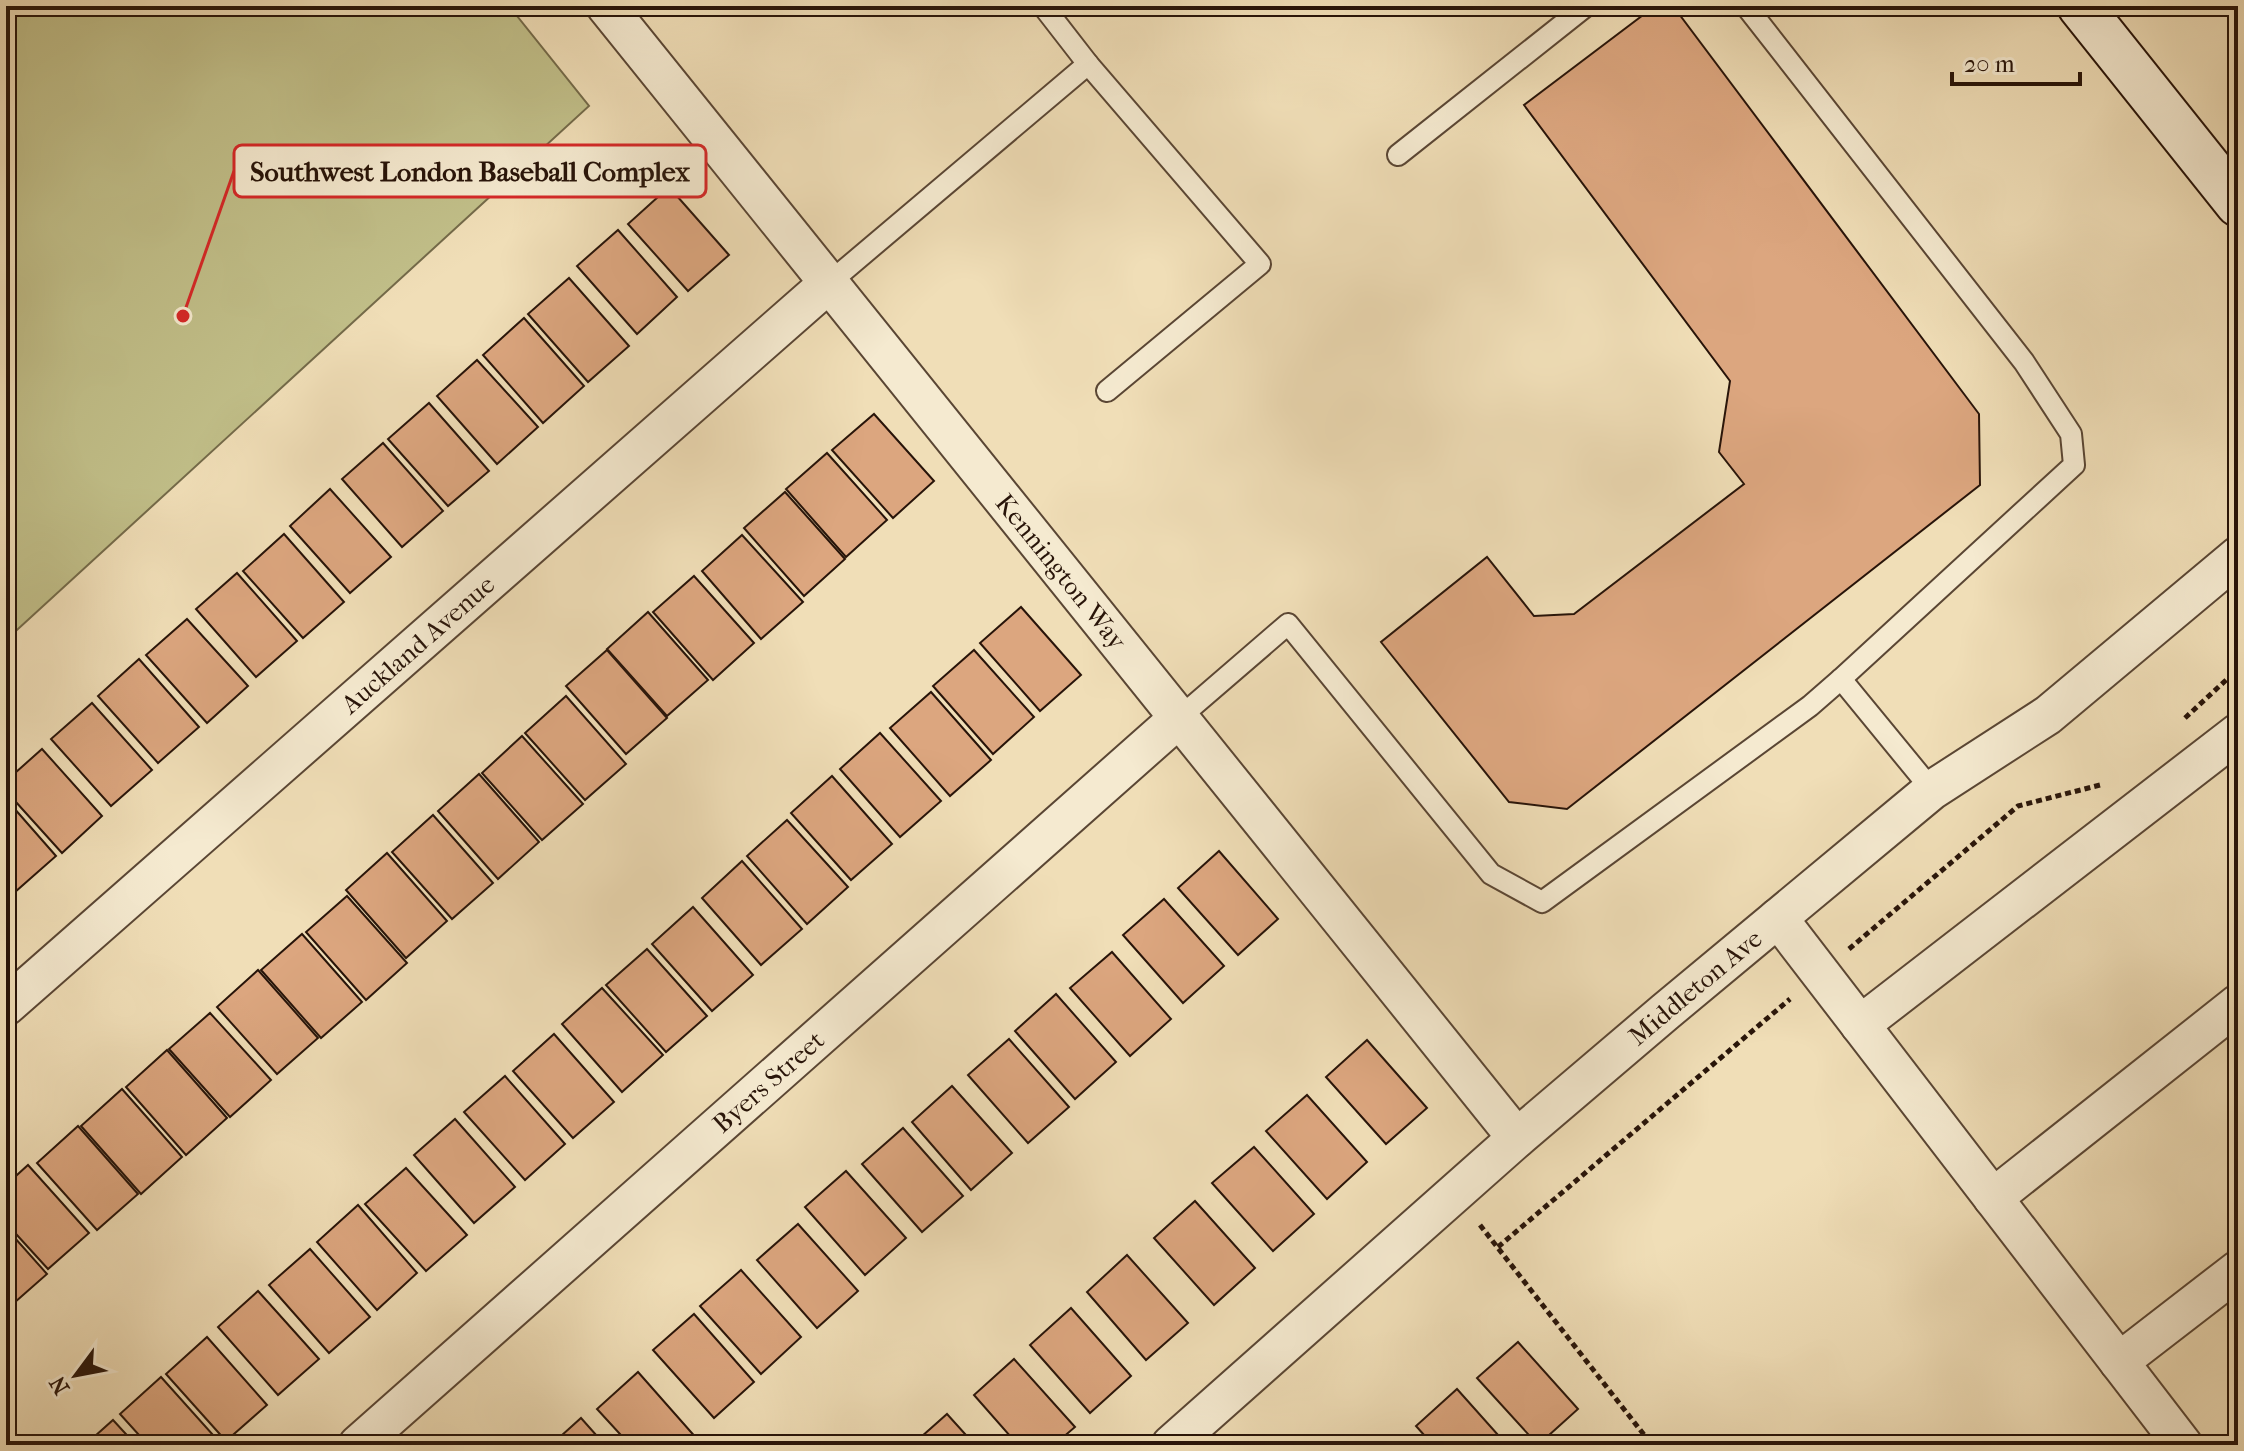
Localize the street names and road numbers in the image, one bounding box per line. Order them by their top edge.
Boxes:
street label: Kennington Way [989,488,1133,657]
street label: Auckland Avenue [334,569,501,721]
street label: Middleton Ave [1623,923,1768,1052]
street label: Byers Street [707,1024,831,1139]

